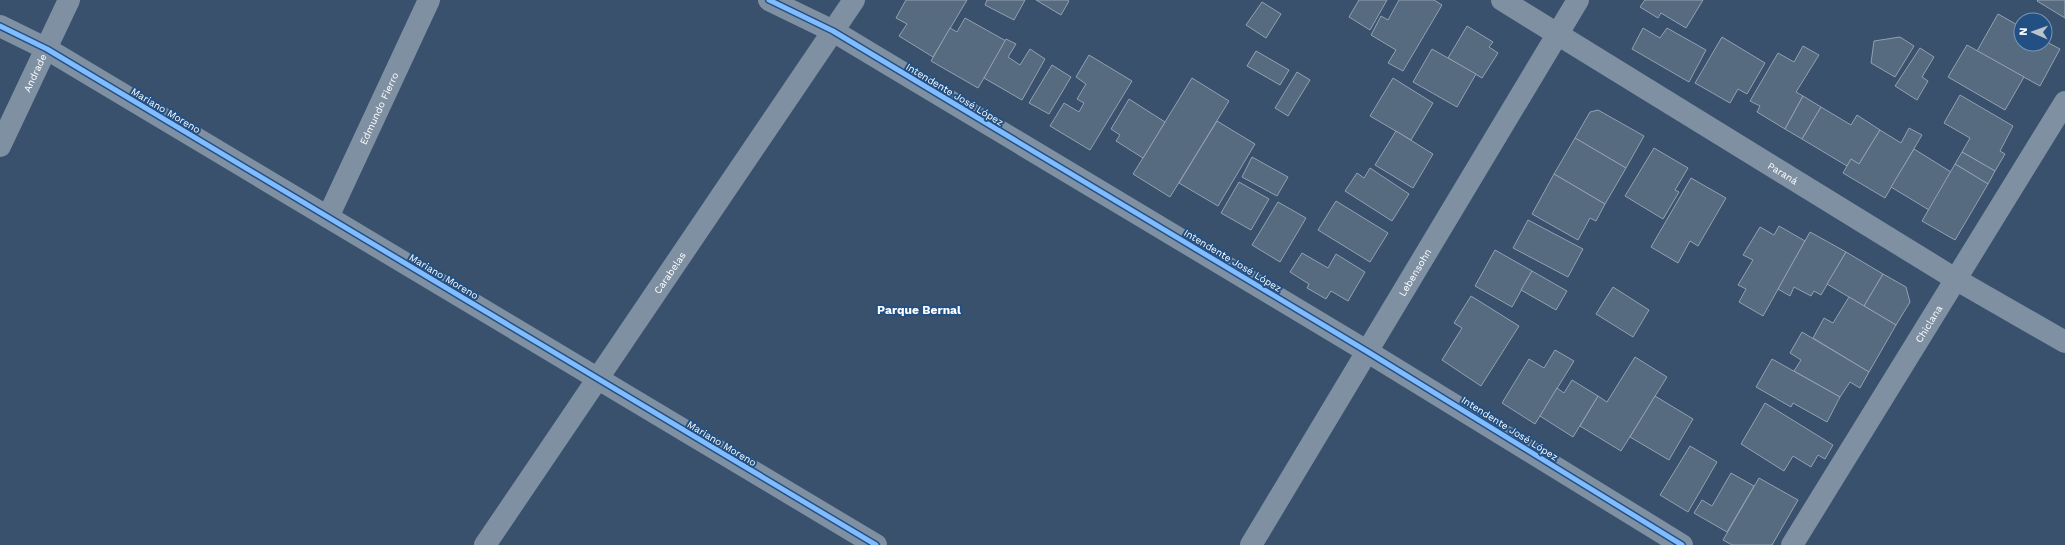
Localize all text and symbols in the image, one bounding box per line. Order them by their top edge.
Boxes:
north arrow [2013,12,2053,52]
text: N [2017,27,2030,36]
street label: Andrade [21,52,49,94]
street label: Intendente José López [904,61,1005,128]
street label: Edmundo Fierro [358,70,401,146]
street label: Mariano Moreno [129,86,202,135]
street label: Paraná [1766,160,1800,187]
street label: Intendente José López [1182,227,1283,294]
street label: Lebensohn [1397,247,1434,298]
street label: Carabelas [652,250,688,296]
street label: Mariano Moreno [407,252,480,301]
district label: Parque Bernal [877,303,961,317]
street label: Chiclana [1913,303,1945,345]
street label: Intendente José López [1459,394,1560,463]
street label: Mariano Moreno [685,419,758,468]

